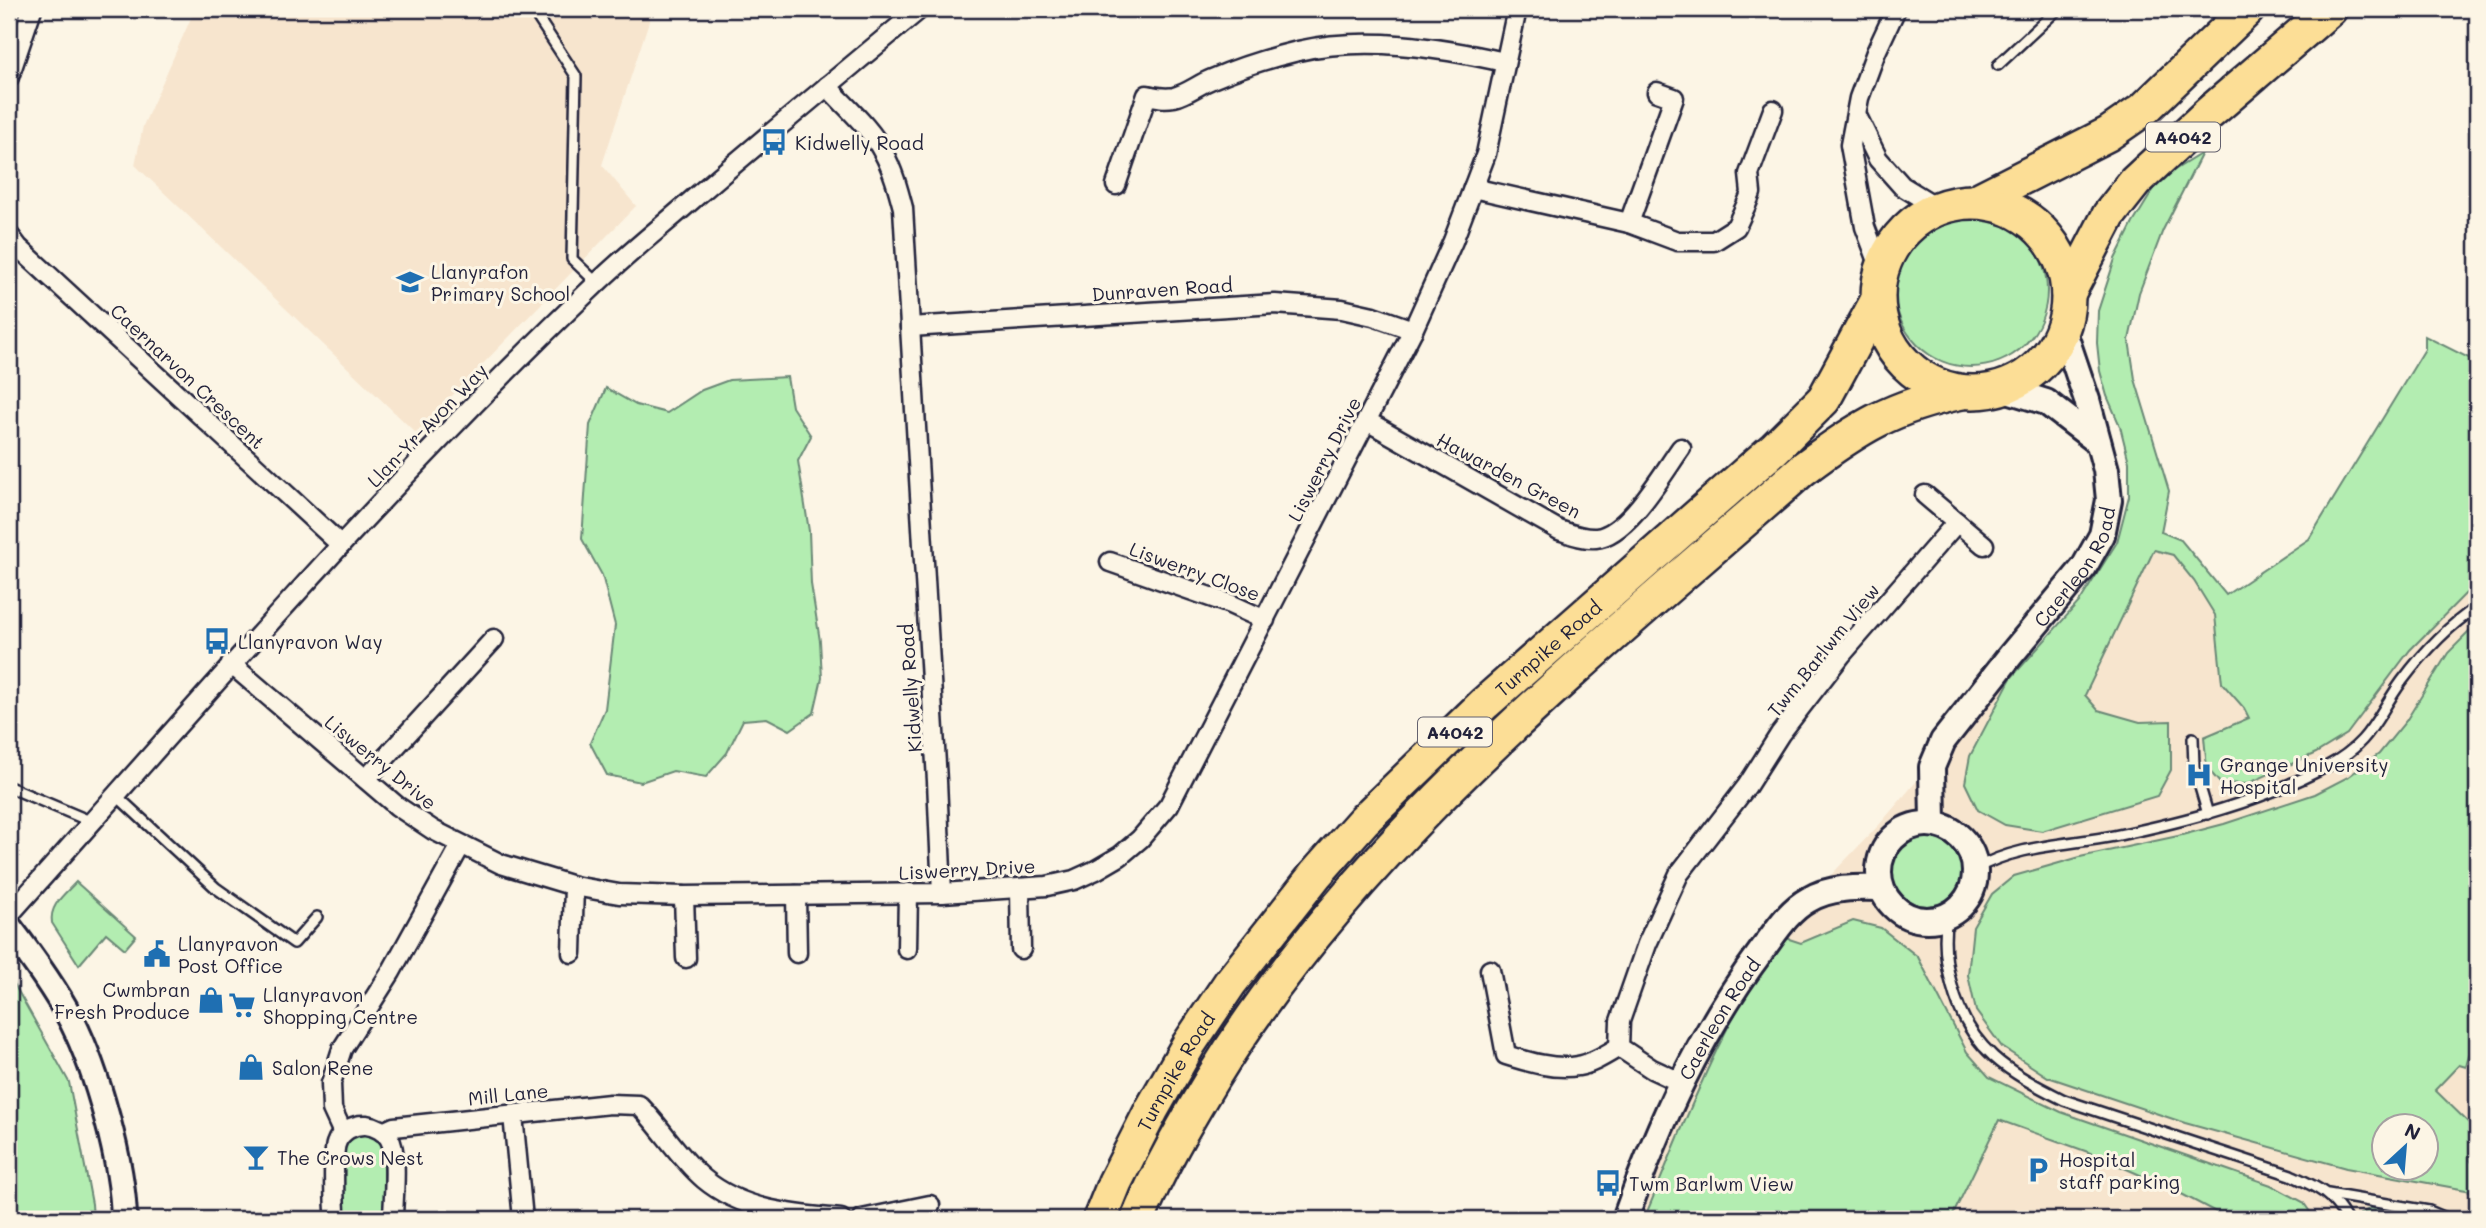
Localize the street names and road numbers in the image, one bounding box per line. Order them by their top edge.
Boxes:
road number: A4042 [2146,122,2220,152]
street label: Dunraven Road [1091,272,1233,306]
street label: Caernarvon Crescent [105,298,271,454]
street label: Llan-Yr-Avon Way [361,358,493,492]
street label: Liswerry Drive [1282,392,1366,526]
street label: Hawarden Green [1433,427,1585,523]
street label: Caerleon Road [2027,505,2120,632]
street label: Liswerry Close [1126,536,1264,606]
street label: Twm Barlwm View [1761,578,1885,722]
street label: Turnpike Road [1489,594,1606,701]
street label: Kidwelly Road [893,623,927,753]
street label: Liswerry Drive [320,709,442,815]
road number: A4042 [1418,718,1492,746]
street label: Liswerry Drive [898,853,1036,885]
street label: Caerleon Road [1673,952,1765,1084]
street label: Turnpike Road [1131,1007,1220,1135]
street label: Mill Lane [467,1077,549,1111]

